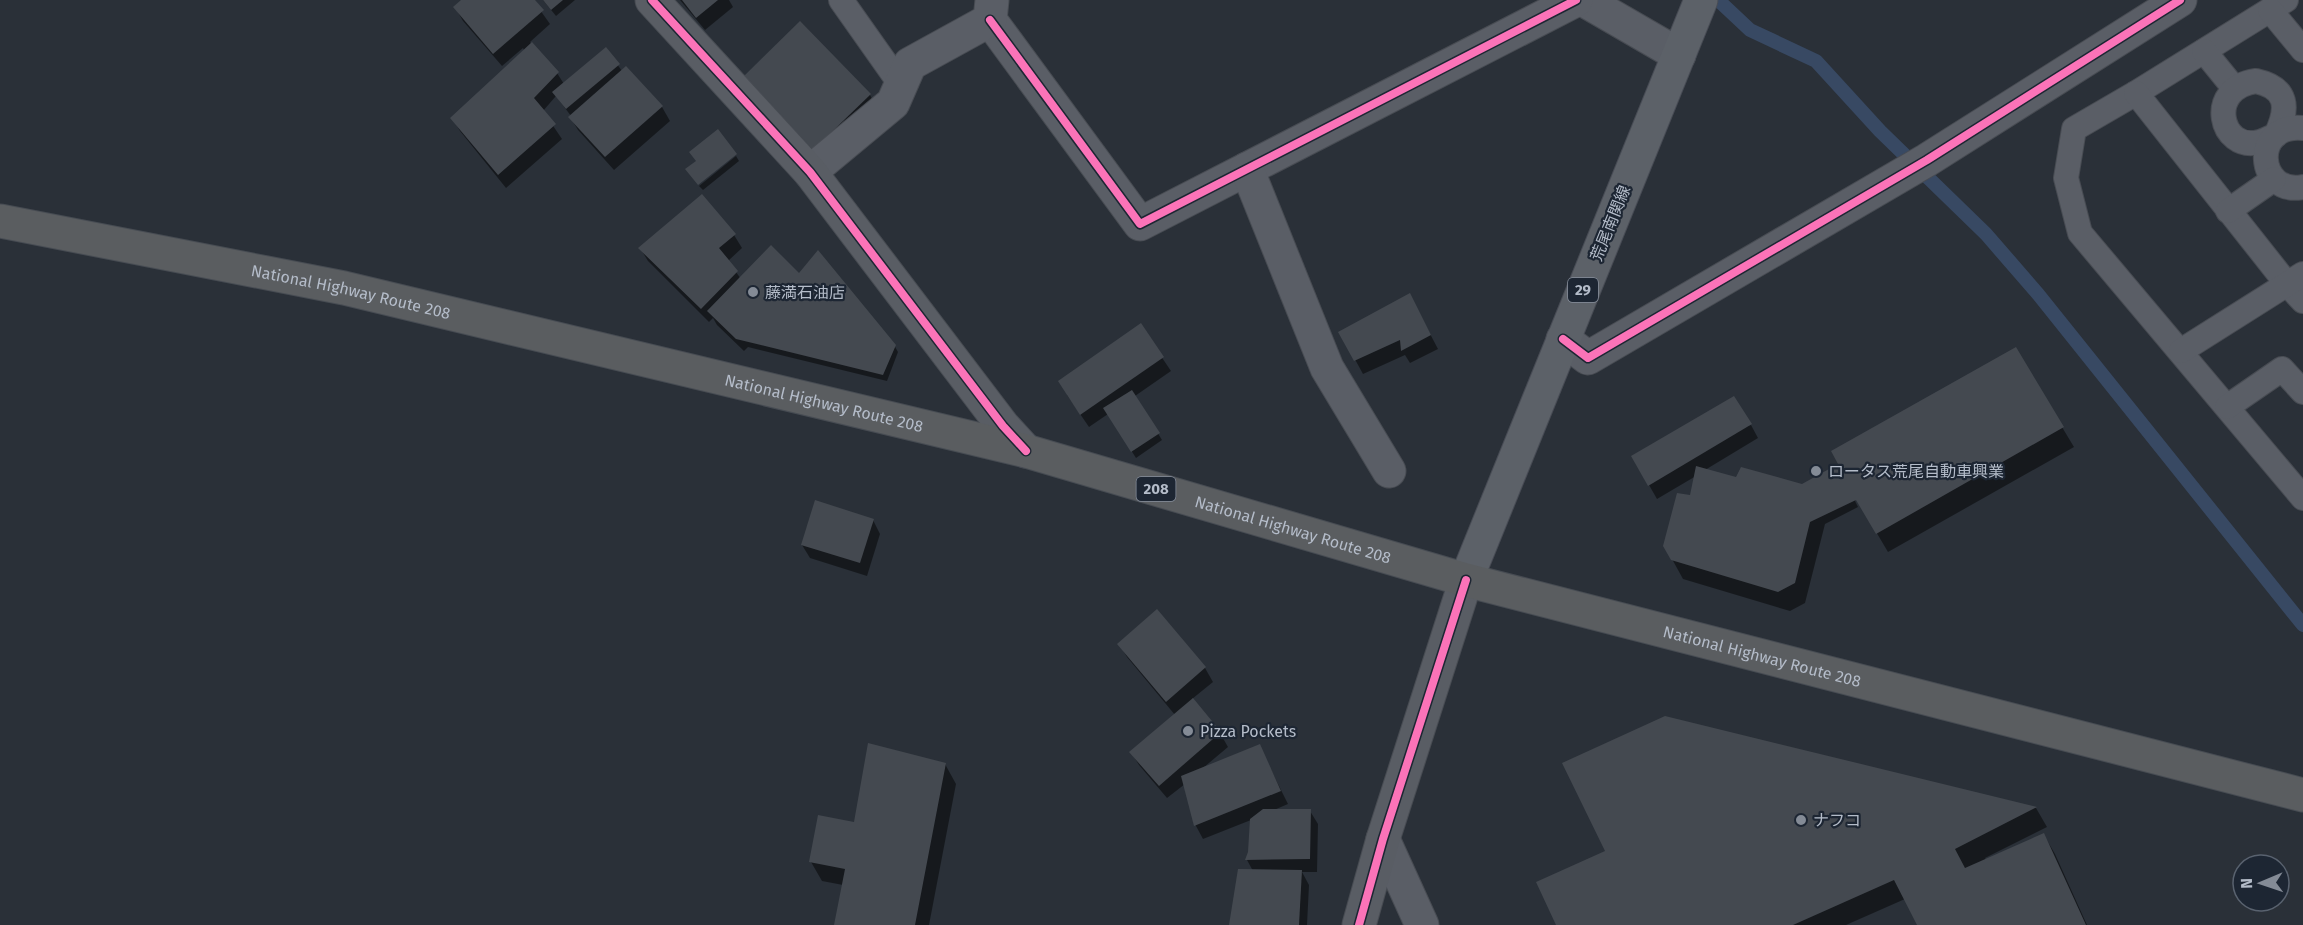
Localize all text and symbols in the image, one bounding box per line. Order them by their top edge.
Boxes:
street label: 荒尾南関線 [1587,183,1634,264]
street label: National Highway Route 208 [250,261,453,323]
road number: 29 [1568,278,1598,302]
place label: 藤満石油店 [765,283,845,302]
marker: 藤満石油店 [746,285,760,299]
street label: National Highway Route 208 [723,370,925,436]
place label: ロータス荒尾自動車興業 [1828,462,2004,481]
marker: ロータス荒尾自動車興業 [1809,464,1823,478]
road number: 208 [1136,477,1176,501]
street label: National Highway Route 208 [1193,492,1393,568]
street label: National Highway Route 208 [1661,622,1863,691]
place label: Pizza Pockets [1200,722,1296,741]
marker: Pizza Pockets [1181,724,1195,738]
place label: ナフコ [1813,811,1861,830]
marker: ナフコ [1794,813,1808,827]
north arrow [2231,853,2291,913]
text: N [2237,878,2256,889]

